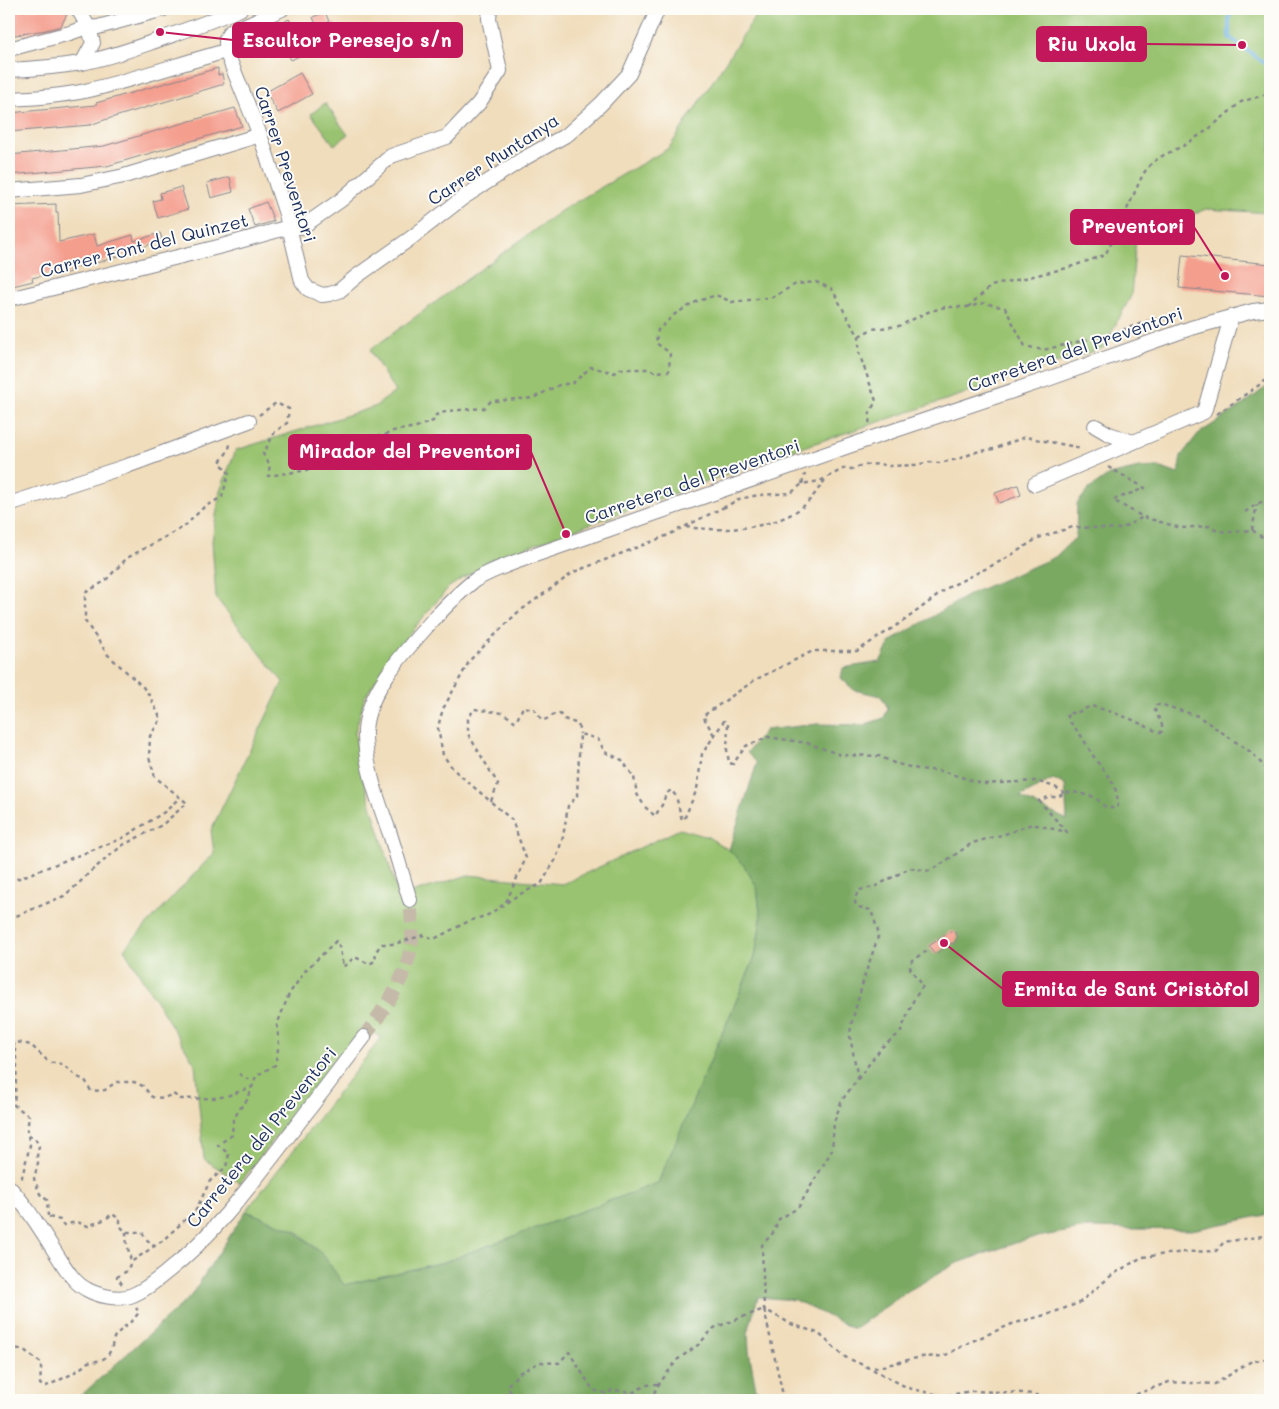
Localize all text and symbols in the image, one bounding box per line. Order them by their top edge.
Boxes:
callout: Escultor Peresejo s/n [233,23,462,57]
text: Escultor Peresejo s/n [242,27,452,52]
callout: Riu Uxola [1037,27,1146,61]
text: Riu Uxola [1048,31,1137,56]
street label: Carrer Preventori [249,83,323,245]
street label: Carrer Muntanya [423,108,563,210]
street label: Carrer Font del Quinzet [37,208,251,282]
callout: Preventori [1071,210,1194,244]
text: Preventori [1081,213,1185,238]
street label: Carretera del Preventori [964,301,1186,397]
street label: Carretera del Preventori [581,433,803,529]
callout: Mirador del Preventori [289,435,531,469]
text: Mirador del Preventori [299,438,521,463]
callout: Ermita de Sant Cristòfol [1003,972,1258,1006]
text: Ermita de Sant Cristòfol [1013,976,1249,1001]
street label: Carretera del Preventori [181,1042,341,1232]

